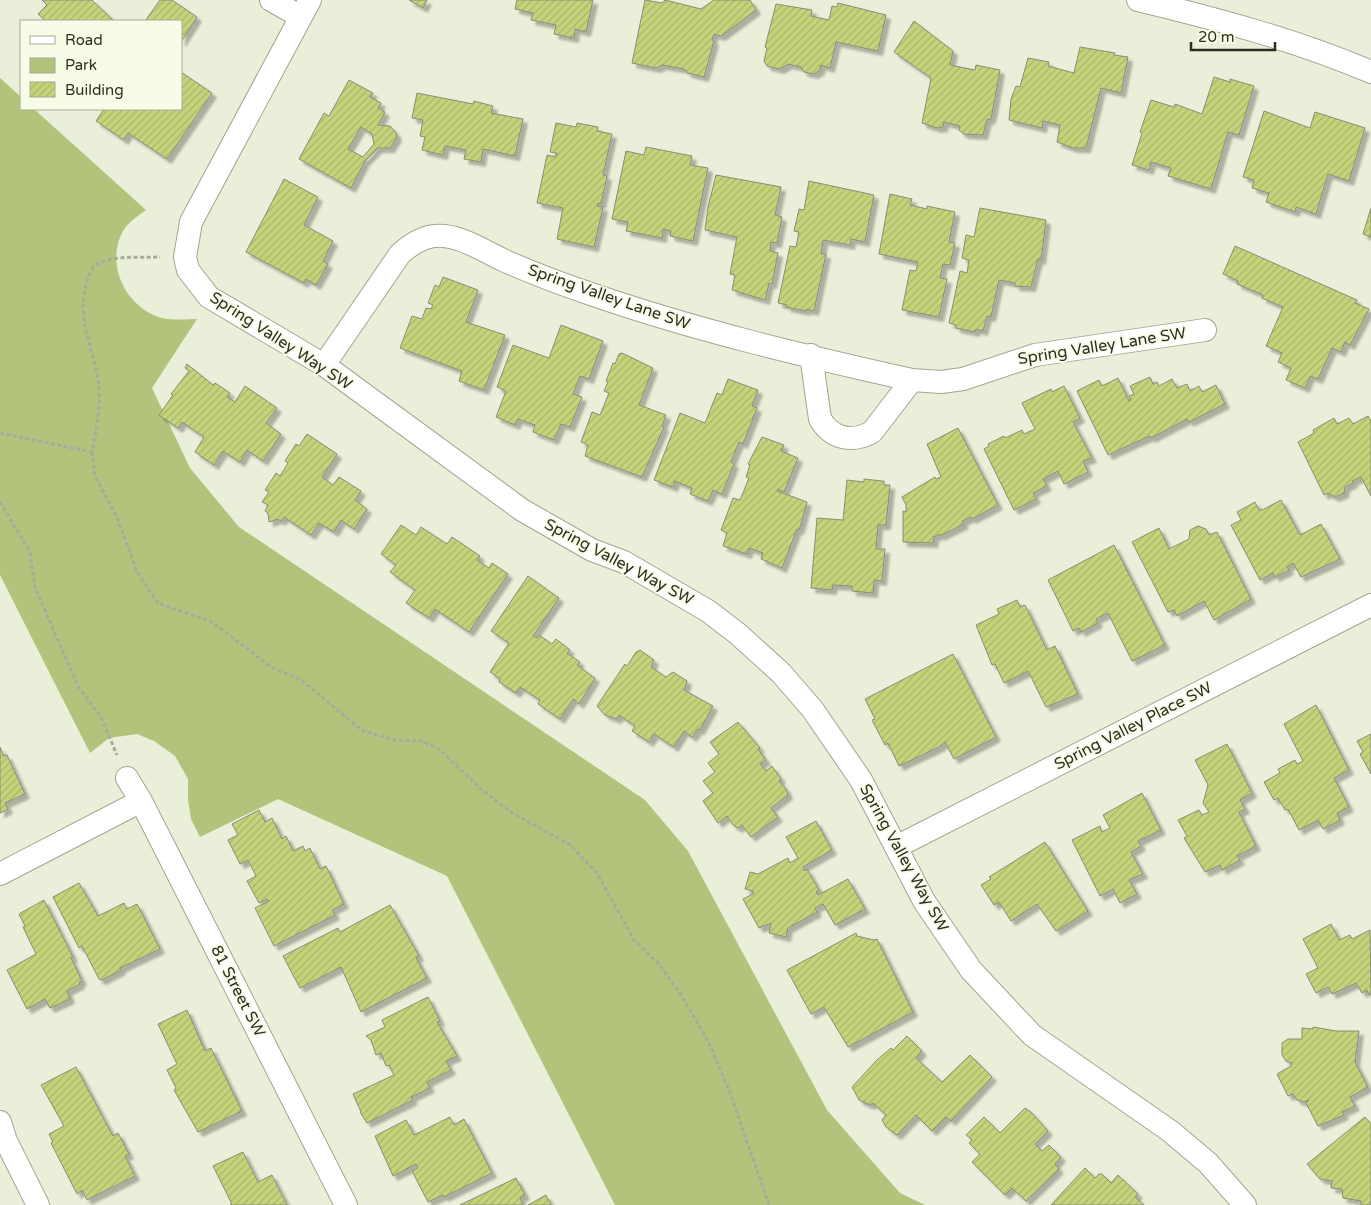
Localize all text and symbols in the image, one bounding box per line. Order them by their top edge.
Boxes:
legend [20,20,182,110]
scale bar [1191,20,1275,52]
text: 20 m [1198,28,1235,46]
text: Road [65,31,103,49]
text: Park [65,56,97,74]
text: Building [65,81,124,99]
street label: Spring Valley Lane SW [525,260,693,334]
street label: Spring Valley Way SW [206,287,356,395]
street label: Spring Valley Lane SW [1016,323,1188,369]
street label: Spring Valley Way SW [541,514,697,610]
street label: Spring Valley Place SW [1051,678,1215,774]
street label: Spring Valley Way SW [855,781,953,935]
street label: 81 Street SW [206,942,270,1040]

